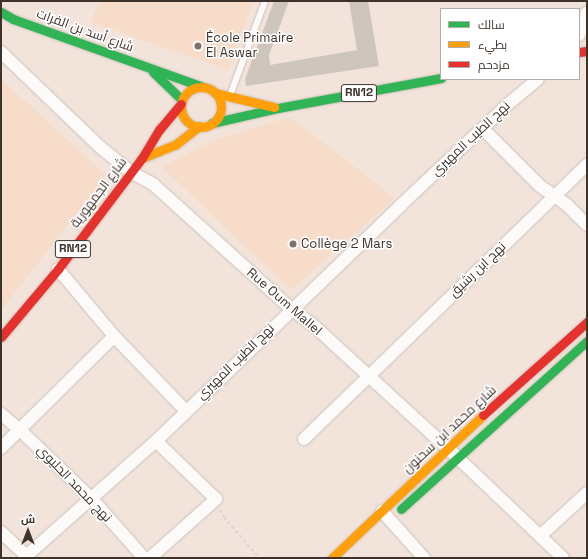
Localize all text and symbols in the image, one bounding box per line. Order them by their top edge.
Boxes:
street label: شارع أسد بن الفرات [34,6,136,56]
legend [440,8,580,80]
text: سالك [478,17,505,33]
place label: École Primaire El Aswar [206,31,293,62]
text: بطيء [478,37,507,53]
marker: École Primaire El Aswar [193,41,203,51]
text: مزدحم [478,57,510,73]
road number: RN12 [340,83,378,103]
street label: نهج الطيب المهيري [428,99,514,179]
street label: شارع الجمهورية [68,155,130,231]
place label: Collège 2 Mars [301,236,392,252]
road number: RN12 [54,239,92,259]
marker: Collège 2 Mars [288,239,298,249]
street label: نهج ابن رشيق [446,239,510,301]
street label: Rue Oum Mallel [243,265,325,339]
street label: نهج الطيب المهيري [194,321,278,403]
street label: شارع محمد ابن سحنون [400,383,500,477]
street label: نهج محمد الحليوي [33,442,115,526]
north arrow [8,511,48,551]
text: ش [21,512,35,526]

